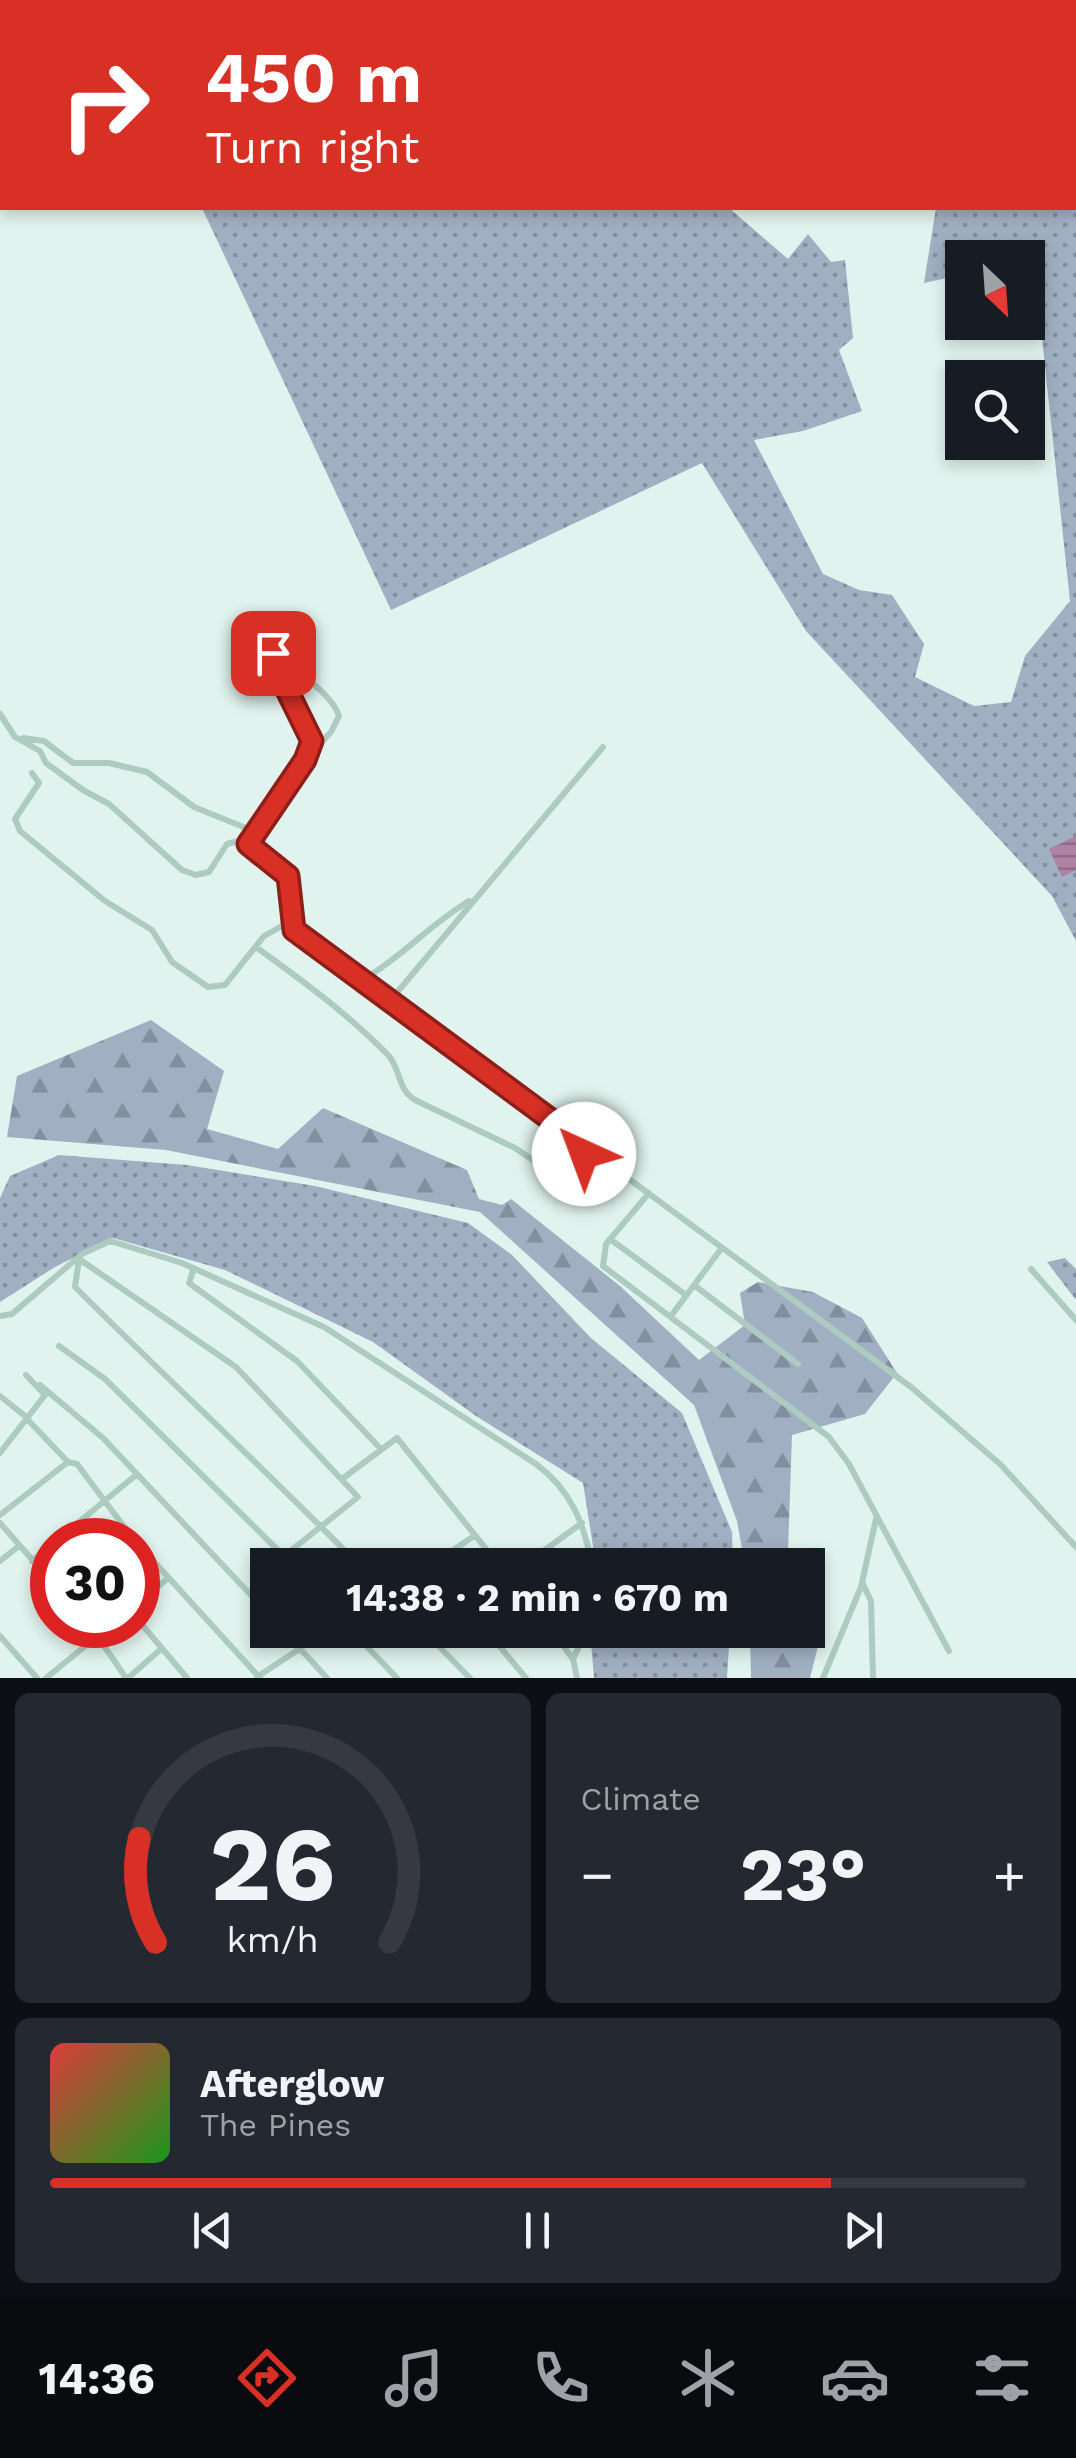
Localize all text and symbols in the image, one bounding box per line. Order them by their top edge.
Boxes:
text: 450 m [205,37,422,119]
icon: right [40,40,170,170]
text: Turn right [205,121,419,174]
north arrow [945,240,1045,340]
map controls [945,240,1045,460]
button: search [945,360,1045,460]
pin [231,611,316,696]
icon: arrive [246,626,301,681]
position arrow [532,1102,636,1206]
speed limit sign: 30 [30,1518,160,1648]
text: 14:38 · 2 min · 670 m [346,1576,729,1620]
text: Climate [581,1780,701,1818]
text: 26 [210,1803,336,1925]
text: 23° [740,1830,866,1918]
text: − [581,1843,614,1907]
text: + [993,1843,1026,1907]
text: km/h [227,1919,319,1961]
text: Afterglow [200,2062,385,2106]
text: The Pines [200,2106,351,2144]
icon: previous [185,2203,240,2258]
icon: pause [510,2203,565,2258]
icon: next [836,2203,891,2258]
icon: directions [232,2343,302,2413]
icon: music [379,2343,449,2413]
icon: phone [526,2343,596,2413]
icon: climate [673,2343,743,2413]
icon: car [820,2343,890,2413]
icon: filters [967,2343,1037,2413]
text: 14:36 [39,2352,155,2405]

